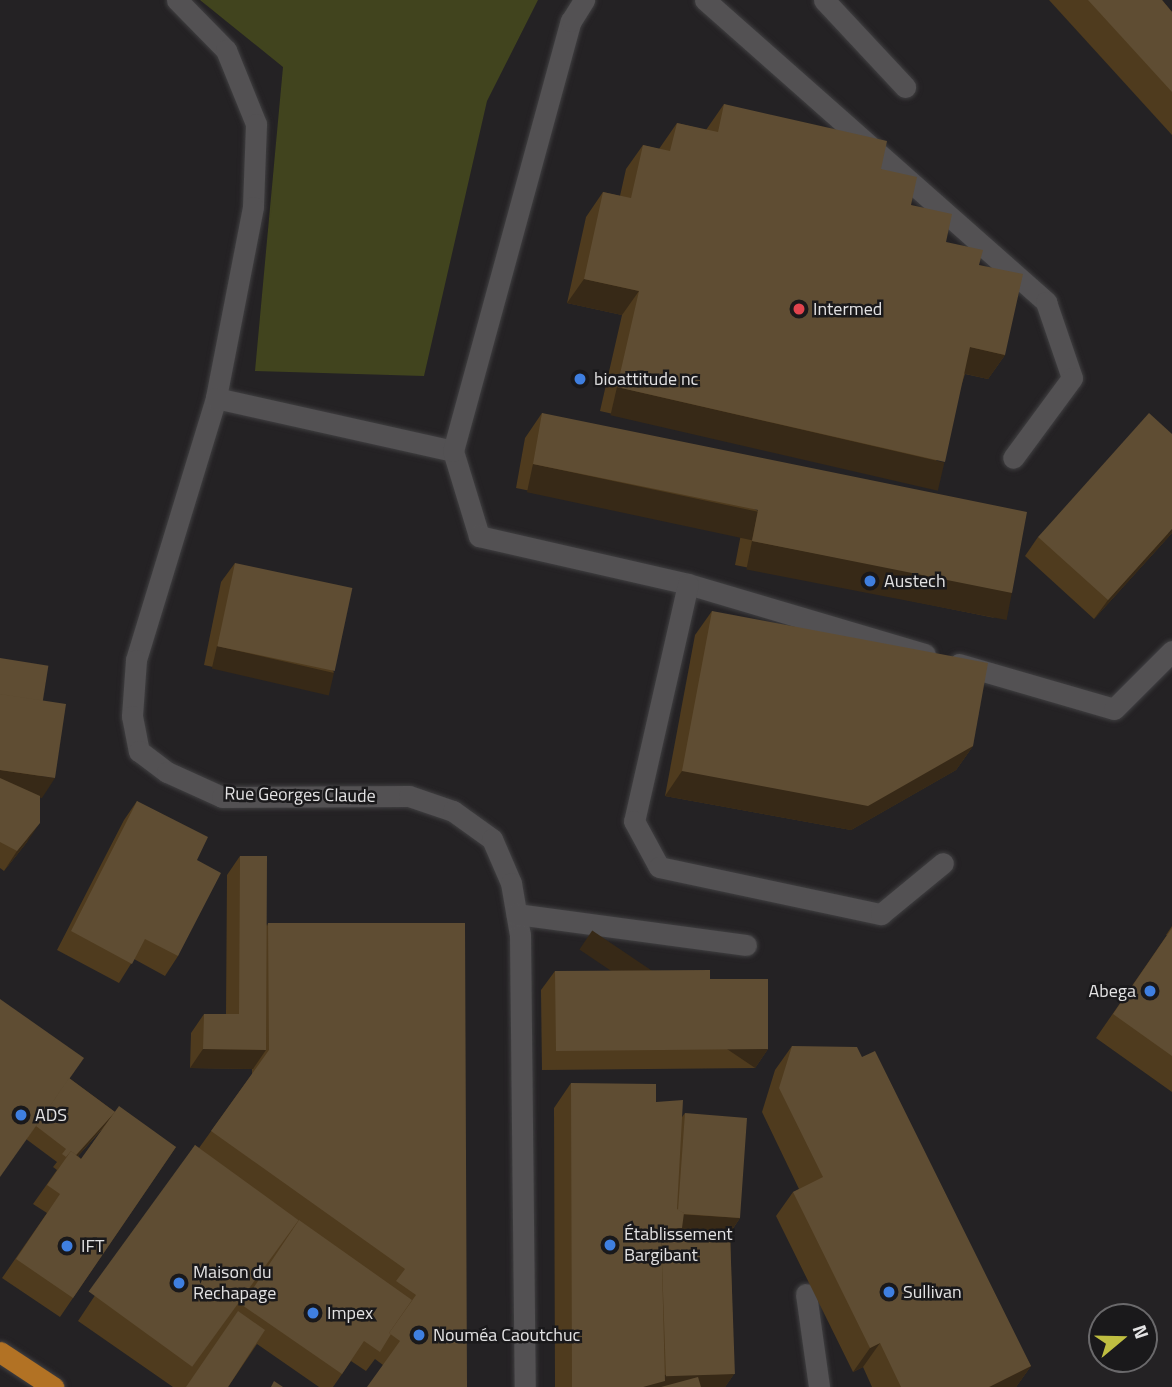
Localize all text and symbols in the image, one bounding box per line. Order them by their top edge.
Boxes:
place label: Intermed [813,298,882,320]
marker: Intermed [791,301,807,317]
place label: bioattitude nc [594,368,698,390]
marker: bioattitude nc [572,371,588,387]
place label: Austech [884,570,946,592]
marker: Austech [862,573,878,589]
street label: Rue Georges Claude [224,783,376,807]
place label: Abega [1088,980,1136,1002]
marker: Abega [1142,983,1158,999]
place label: ADS [35,1104,67,1126]
marker: ADS [13,1107,29,1123]
place label: Établissement Bargibant [624,1224,733,1266]
place label: IFT [81,1235,104,1257]
marker: Établissement Bargibant [602,1237,618,1253]
marker: IFT [59,1238,75,1254]
place label: Maison du Rechapage [193,1262,276,1304]
marker: Maison du Rechapage [171,1275,187,1291]
place label: Sullivan [903,1281,962,1303]
marker: Sullivan [881,1284,897,1300]
place label: Impex [327,1302,373,1324]
north arrow [1088,1303,1158,1373]
marker: Impex [305,1305,321,1321]
text: N [1126,1321,1157,1343]
place label: Nouméa Caoutchuc [433,1324,580,1346]
marker: Nouméa Caoutchuc [411,1327,427,1343]

